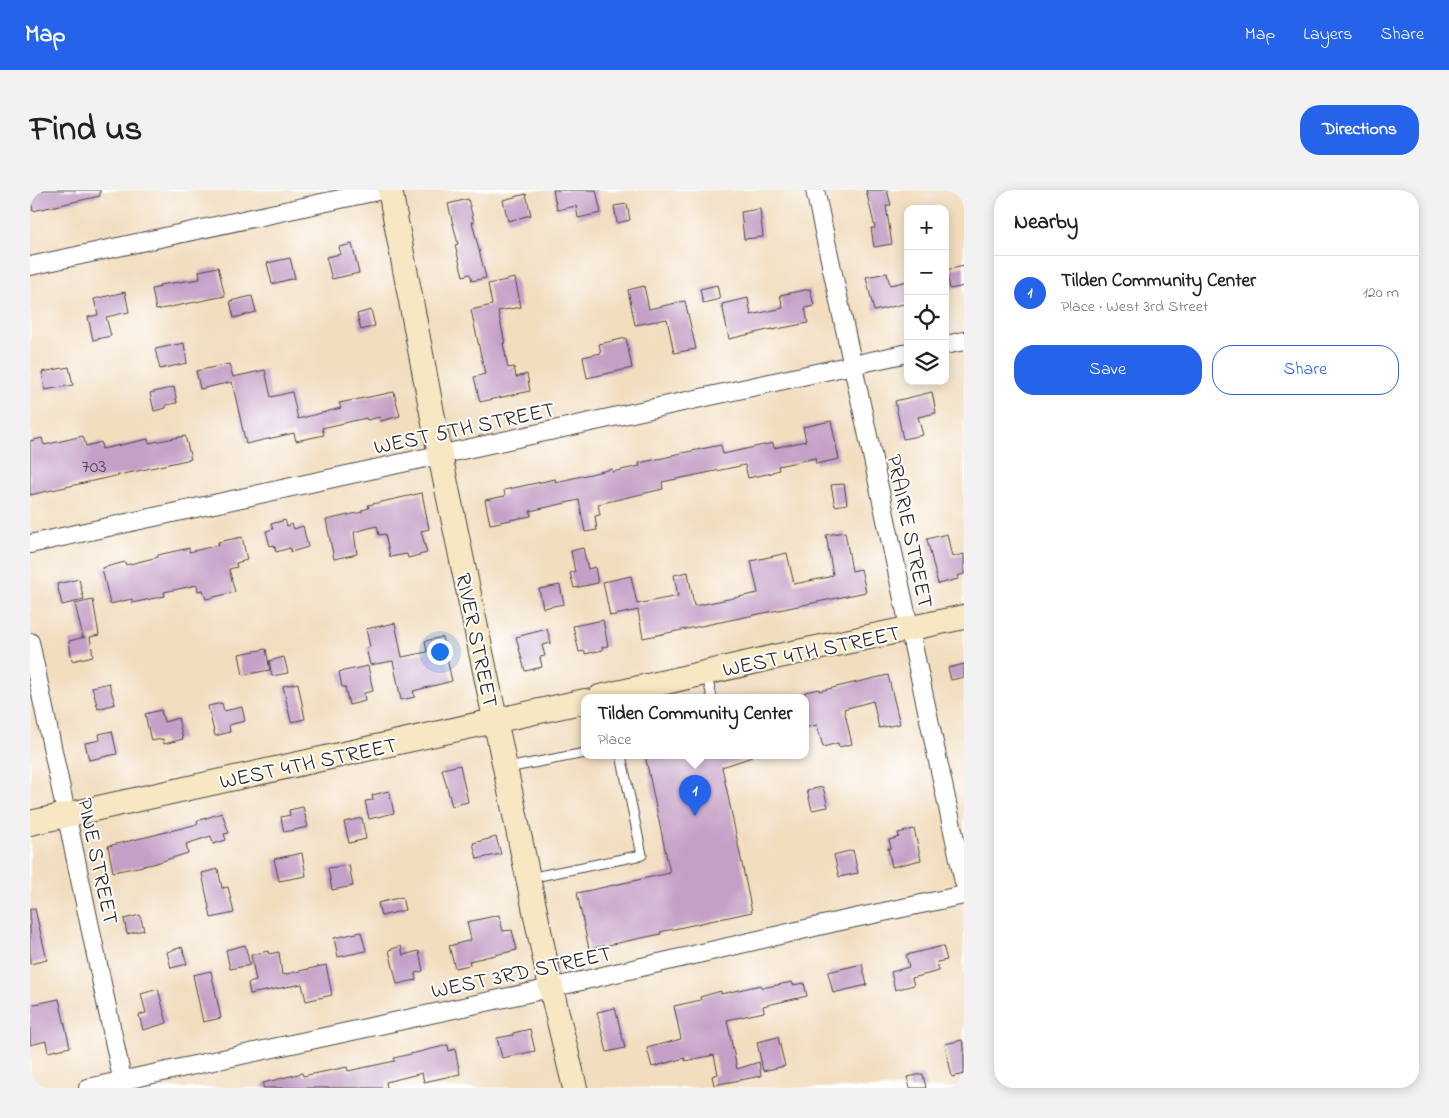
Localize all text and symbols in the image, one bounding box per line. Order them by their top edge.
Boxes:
text: Map [25,18,66,53]
text: Map [1245,22,1275,48]
text: Layers [1303,22,1353,48]
text: Share [1381,22,1424,48]
text: Find us [30,105,142,156]
button: Directions [1300,105,1419,155]
map controls [904,205,949,385]
button: + [904,205,949,250]
text: Nearby [1014,208,1078,238]
button: − [904,250,949,295]
text: Tilden Community Center [1061,268,1256,295]
text: 1 [1027,281,1033,305]
text: 120 m [1363,281,1399,305]
button: locate [904,295,949,340]
text: Place · West 3rd Street [1061,295,1208,319]
button: layers [904,340,949,385]
button: Save [1014,345,1202,395]
button: Share [1212,345,1399,395]
street label: WEST 5TH STREET [371,395,558,465]
street label: PRAIRIE STREET [876,452,940,612]
house number: 703 [81,453,107,482]
street label: RIVER STREET [445,570,505,711]
street label: WEST 4TH STREET [720,618,904,687]
your location [427,639,453,665]
popup [581,694,809,759]
text: Tilden Community Center [598,701,793,728]
text: Place [598,728,631,752]
street label: WEST 4TH STREET [217,730,401,799]
pin: 1 [679,775,711,816]
street label: PINE STREET [67,795,125,928]
street label: WEST 3RD STREET [428,939,615,1009]

